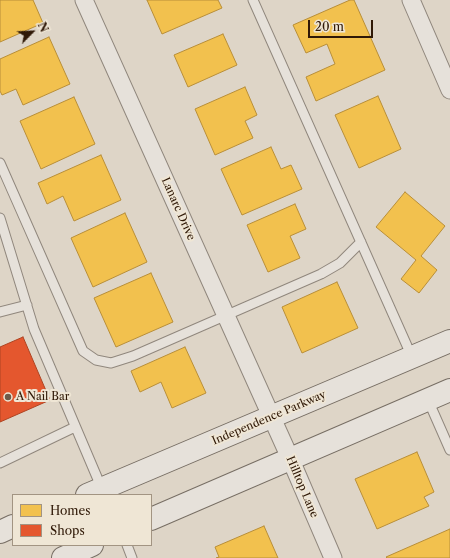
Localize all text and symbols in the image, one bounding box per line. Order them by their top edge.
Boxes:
north arrow [12,12,52,52]
scale bar [310,12,375,38]
text: 20 m [315,19,344,34]
text: N [35,20,51,34]
street label: Lanarc Drive [158,175,198,243]
street label: Independence Parkway [210,388,328,448]
place label: A Nail Bar [16,390,69,404]
marker: A Nail Bar [3,392,13,402]
street label: Hilltop Lane [283,454,321,520]
legend [12,494,152,546]
text: Homes [50,503,90,518]
text: Shops [50,523,85,538]

